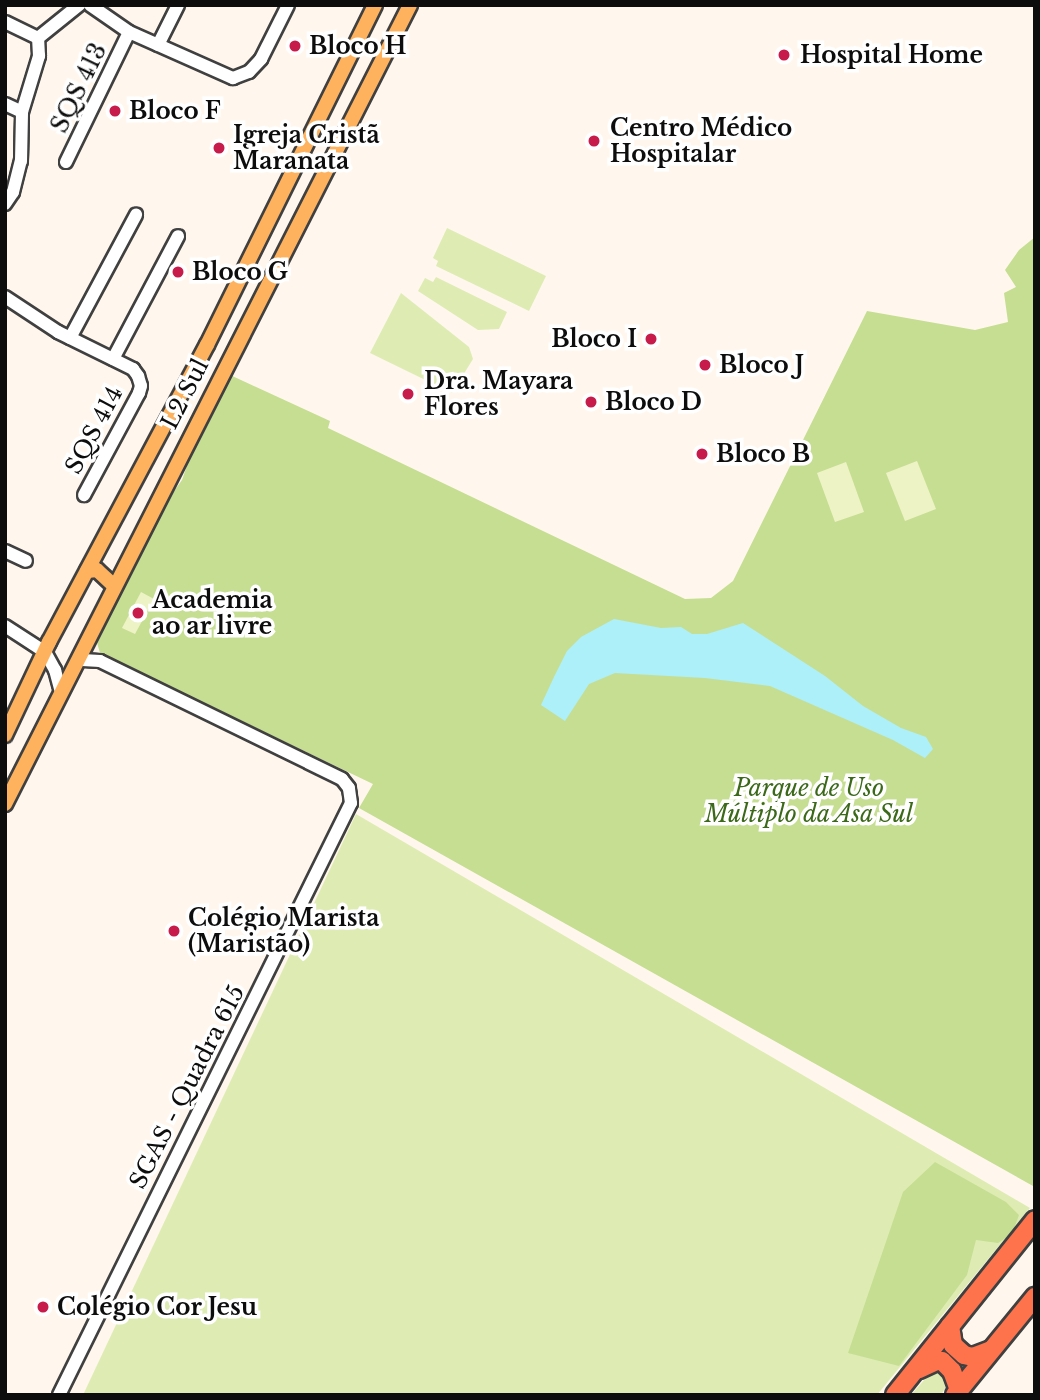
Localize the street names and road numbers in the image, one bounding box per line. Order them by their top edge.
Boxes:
street label: SQS 413 [46,39,112,137]
street label: L2 Sul [156,354,214,434]
street label: SQS 414 [59,381,129,479]
street label: SGAS - Quadra 615 [124,981,250,1193]

